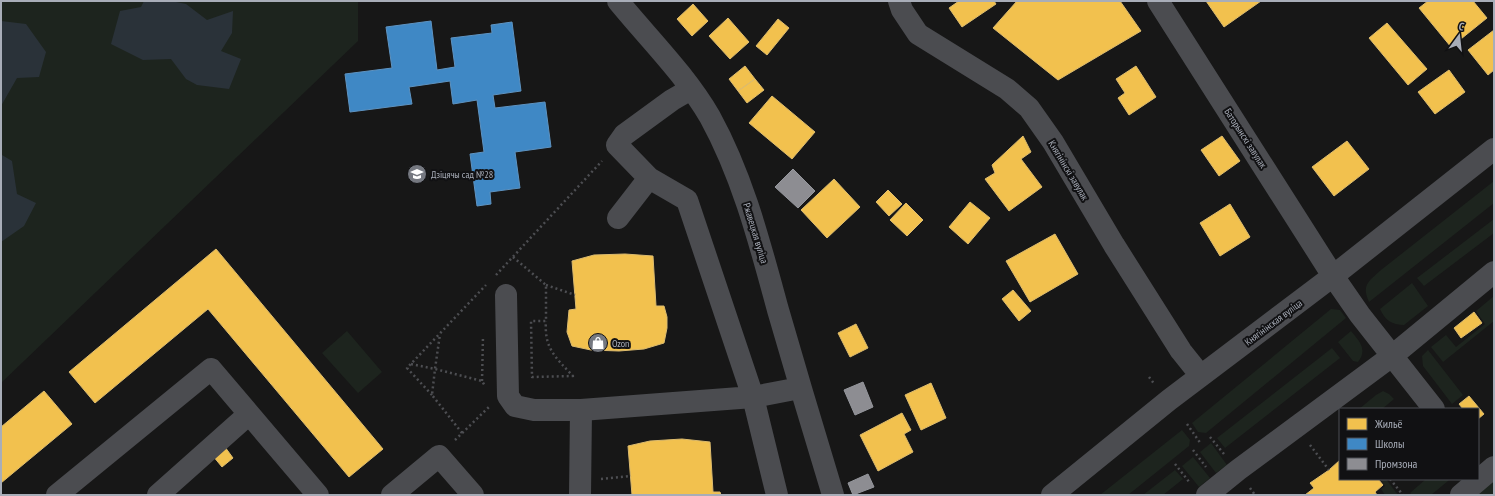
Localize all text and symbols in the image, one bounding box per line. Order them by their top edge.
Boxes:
north arrow [1439,16,1479,56]
text: С [1457,19,1466,34]
street label: Баторынскі завулак [1221,106,1270,171]
street label: Княгінінскі завулак [1046,138,1092,203]
school or university icon: Дзіцячы сад №28 [406,163,428,185]
place label: Дзіцячы сад №28 [431,168,493,181]
street label: Ржавецкая вуліца [740,201,771,265]
street label: Княгінінская вуліца [1242,296,1305,348]
shop icon: Ozon [587,332,609,354]
place label: Ozon [612,337,630,350]
legend [1339,408,1479,480]
text: Жильё [1374,416,1402,431]
text: Школы [1375,436,1404,451]
text: Промзона [1375,456,1418,471]

